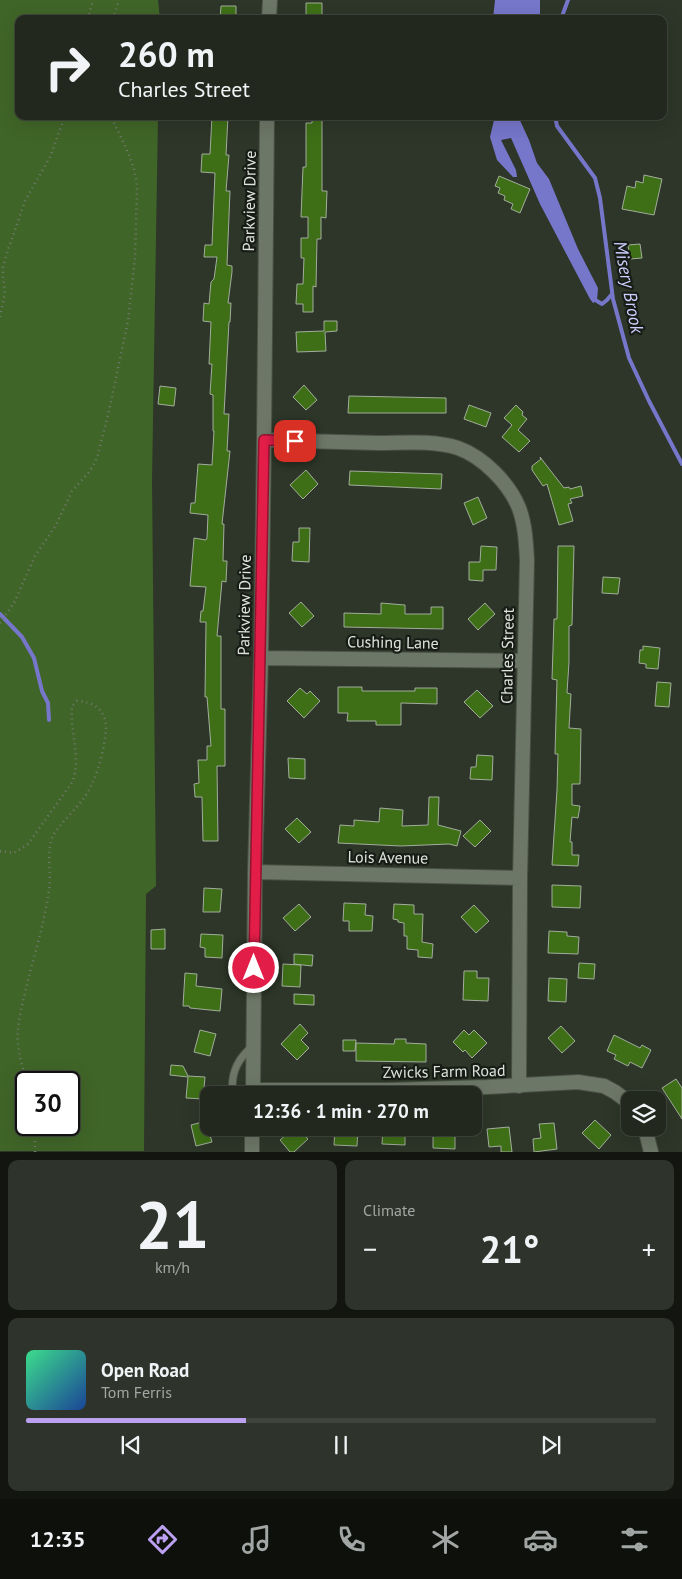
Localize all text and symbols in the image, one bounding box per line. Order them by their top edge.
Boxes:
text: 260 m [118,31,215,77]
icon: right [35,35,100,100]
text: Charles Street [118,75,250,103]
street label: Parkview Drive [238,150,260,252]
water label: Misery Brook [609,239,649,336]
pin [274,420,316,462]
icon: arrive [281,427,309,455]
street label: Parkview Drive [233,554,255,656]
street label: Charles Street [496,607,518,704]
street label: Cushing Lane [347,631,439,653]
street label: Lois Avenue [348,846,428,868]
position arrow [227,941,279,993]
street label: Zwicks Farm Road [382,1060,506,1082]
speed limit sign: 30 [15,1071,80,1136]
map controls [621,1091,666,1136]
button: layers [621,1091,666,1136]
text: 12:36 · 1 min · 270 m [253,1099,429,1123]
text: 21 [136,1182,209,1266]
text: Climate [363,1200,415,1220]
text: 21° [480,1224,539,1273]
text: − [363,1230,377,1267]
text: + [642,1230,656,1267]
text: km/h [155,1257,190,1277]
text: Open Road [101,1358,189,1382]
text: Tom Ferris [101,1382,172,1402]
icon: previous [117,1431,145,1459]
icon: pause [327,1431,355,1459]
icon: next [537,1431,565,1459]
icon: directions [145,1522,180,1557]
icon: music [239,1522,274,1557]
icon: phone [334,1522,369,1557]
icon: climate [428,1522,463,1557]
icon: car [523,1522,558,1557]
icon: filters [617,1522,652,1557]
text: 12:35 [30,1525,86,1553]

